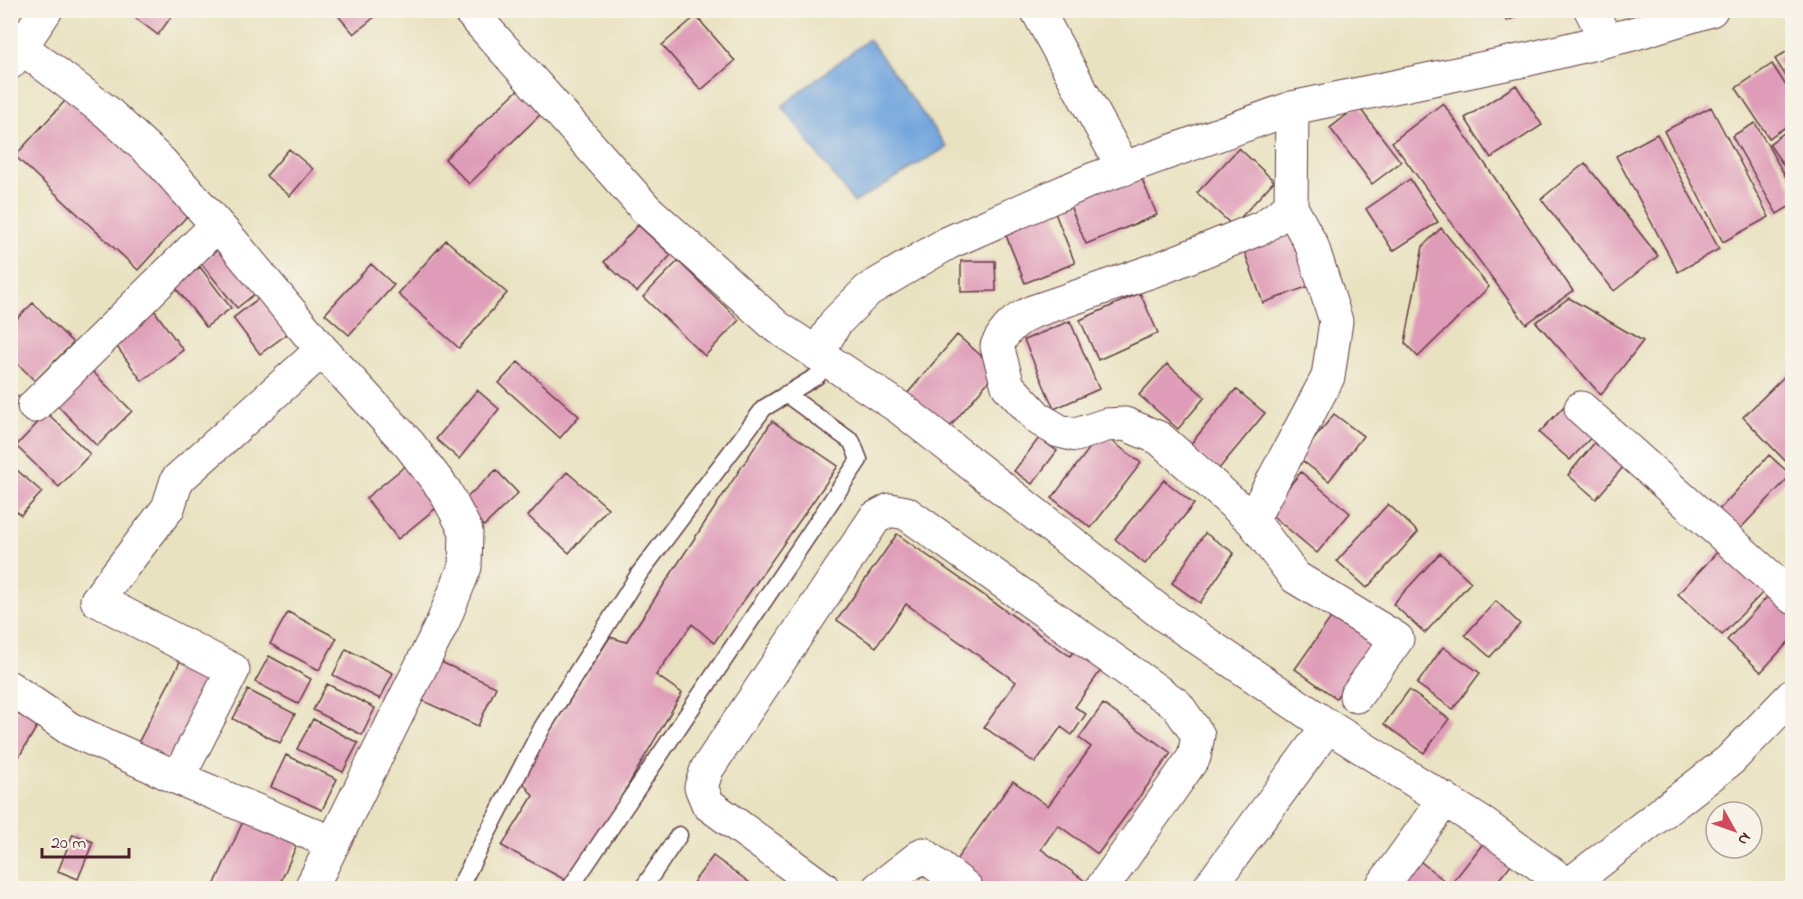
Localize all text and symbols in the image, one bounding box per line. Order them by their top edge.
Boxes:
north arrow [1704,800,1764,860]
scale bar [42,821,129,859]
text: N [1731,827,1757,850]
text: 20 m [51,831,86,857]

